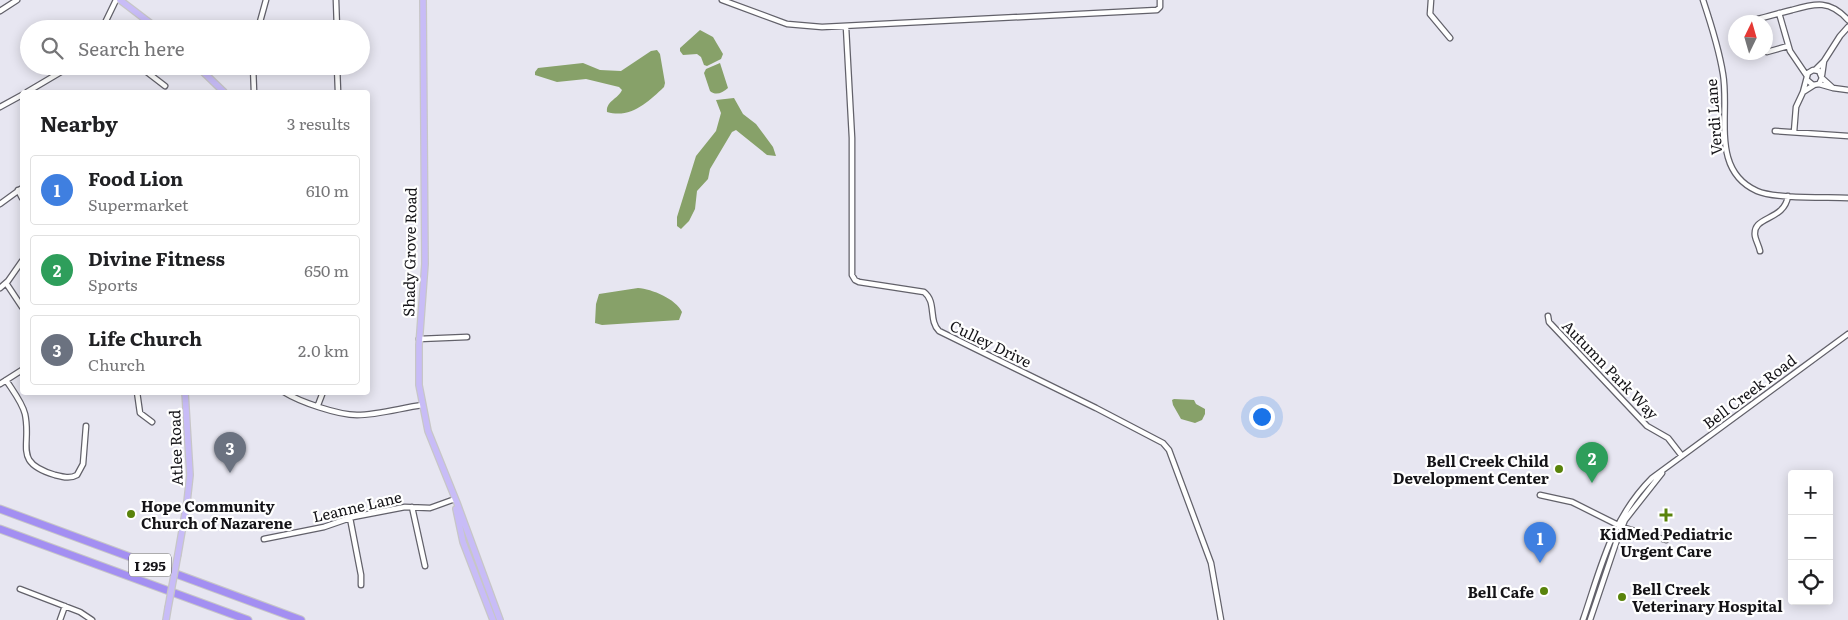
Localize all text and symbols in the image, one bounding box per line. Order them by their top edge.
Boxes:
north arrow [1728,15,1773,60]
search box [20,20,370,75]
icon: search [38,34,66,62]
text: Search here [78,34,185,62]
street label: Verdi Lane [1699,78,1727,156]
text: Nearby [40,107,118,138]
text: 3 results [287,111,350,135]
text: Food Lion [88,164,183,192]
text: 1 [54,178,60,202]
text: 610 m [306,178,349,202]
street label: Shady Grove Road [396,187,422,317]
text: Supermarket [88,192,188,216]
text: Divine Fitness [88,244,225,272]
text: 2 [53,258,61,282]
text: 650 m [304,258,349,282]
text: Sports [88,272,138,296]
street label: Culley Drive [946,313,1036,373]
street label: Autumn Park Way [1558,314,1665,424]
text: Life Church [88,324,202,352]
text: 3 [53,338,61,362]
text: 2.0 km [298,338,349,362]
street label: Bell Creek Road [1697,348,1801,434]
text: Church [88,352,145,376]
your location [1249,404,1275,430]
street label: Atlee Road [162,409,188,487]
pin: 3 [214,432,246,473]
pin: 2 [1576,442,1608,483]
place label: Bell Creek Child Development Center [1393,449,1549,489]
marker: Bell Creek Child Development Center [1553,463,1565,475]
map controls [1788,470,1833,605]
button: + [1788,470,1833,515]
street label: Leanne Lane [310,485,404,527]
place label: Hope Community Church of Nazarene [141,494,293,534]
marker: Hope Community Church of Nazarene [125,508,137,520]
marker: KidMed Pediatric Urgent Care [1659,508,1673,522]
button: − [1788,515,1833,560]
pin: 1 [1524,522,1556,563]
place label: KidMed Pediatric Urgent Care [1600,522,1732,562]
road number: I 295 [129,554,171,576]
button: locate [1788,560,1833,605]
place label: Bell Creek Veterinary Hospital [1632,577,1783,617]
place label: Bell Cafe [1467,580,1534,603]
marker: Bell Cafe [1538,585,1550,597]
marker: Bell Creek Veterinary Hospital [1616,591,1628,603]

